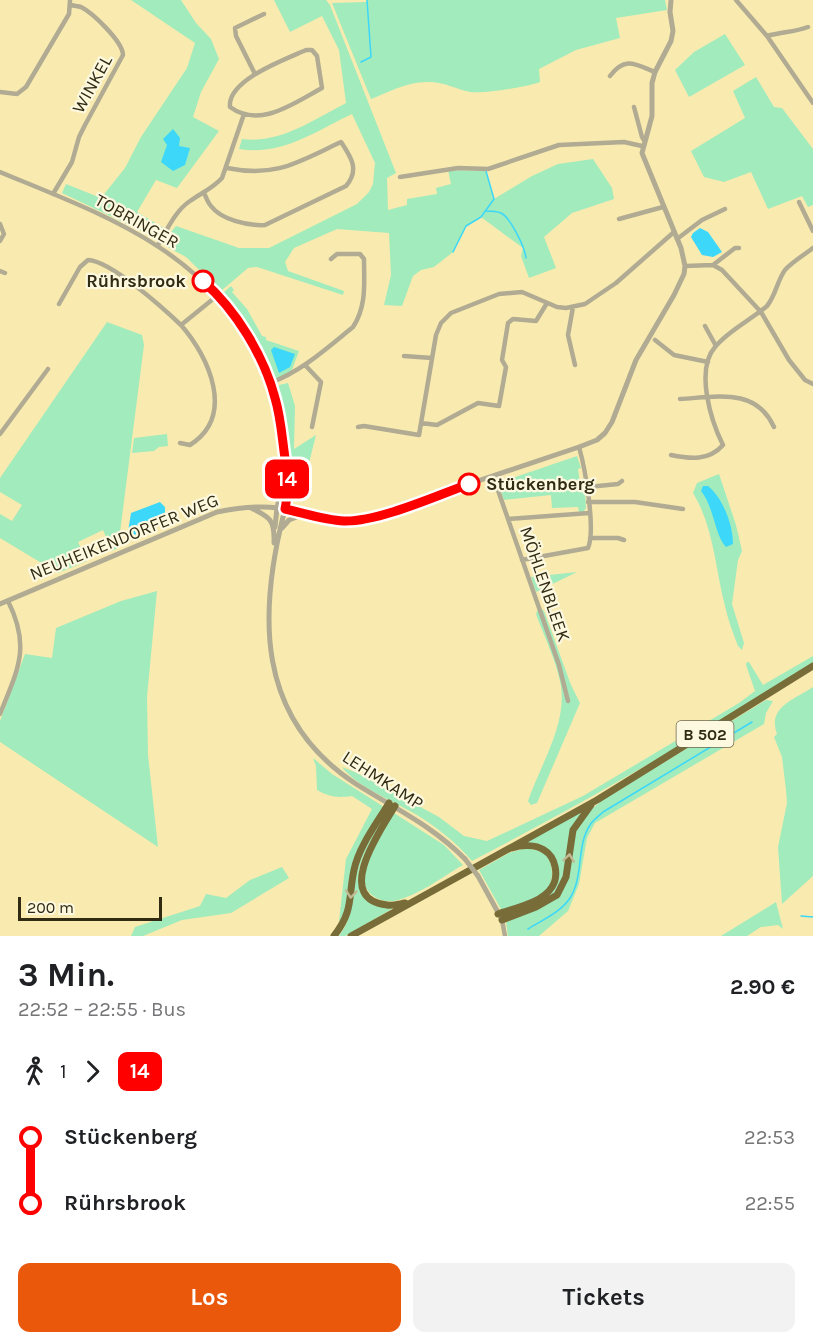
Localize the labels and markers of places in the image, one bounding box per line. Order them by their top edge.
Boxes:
place label: Rührsbrook [86,270,186,292]
marker: Rührsbrook [192,270,214,292]
marker: Stückenberg [458,473,480,495]
place label: Stückenberg [486,473,595,495]

